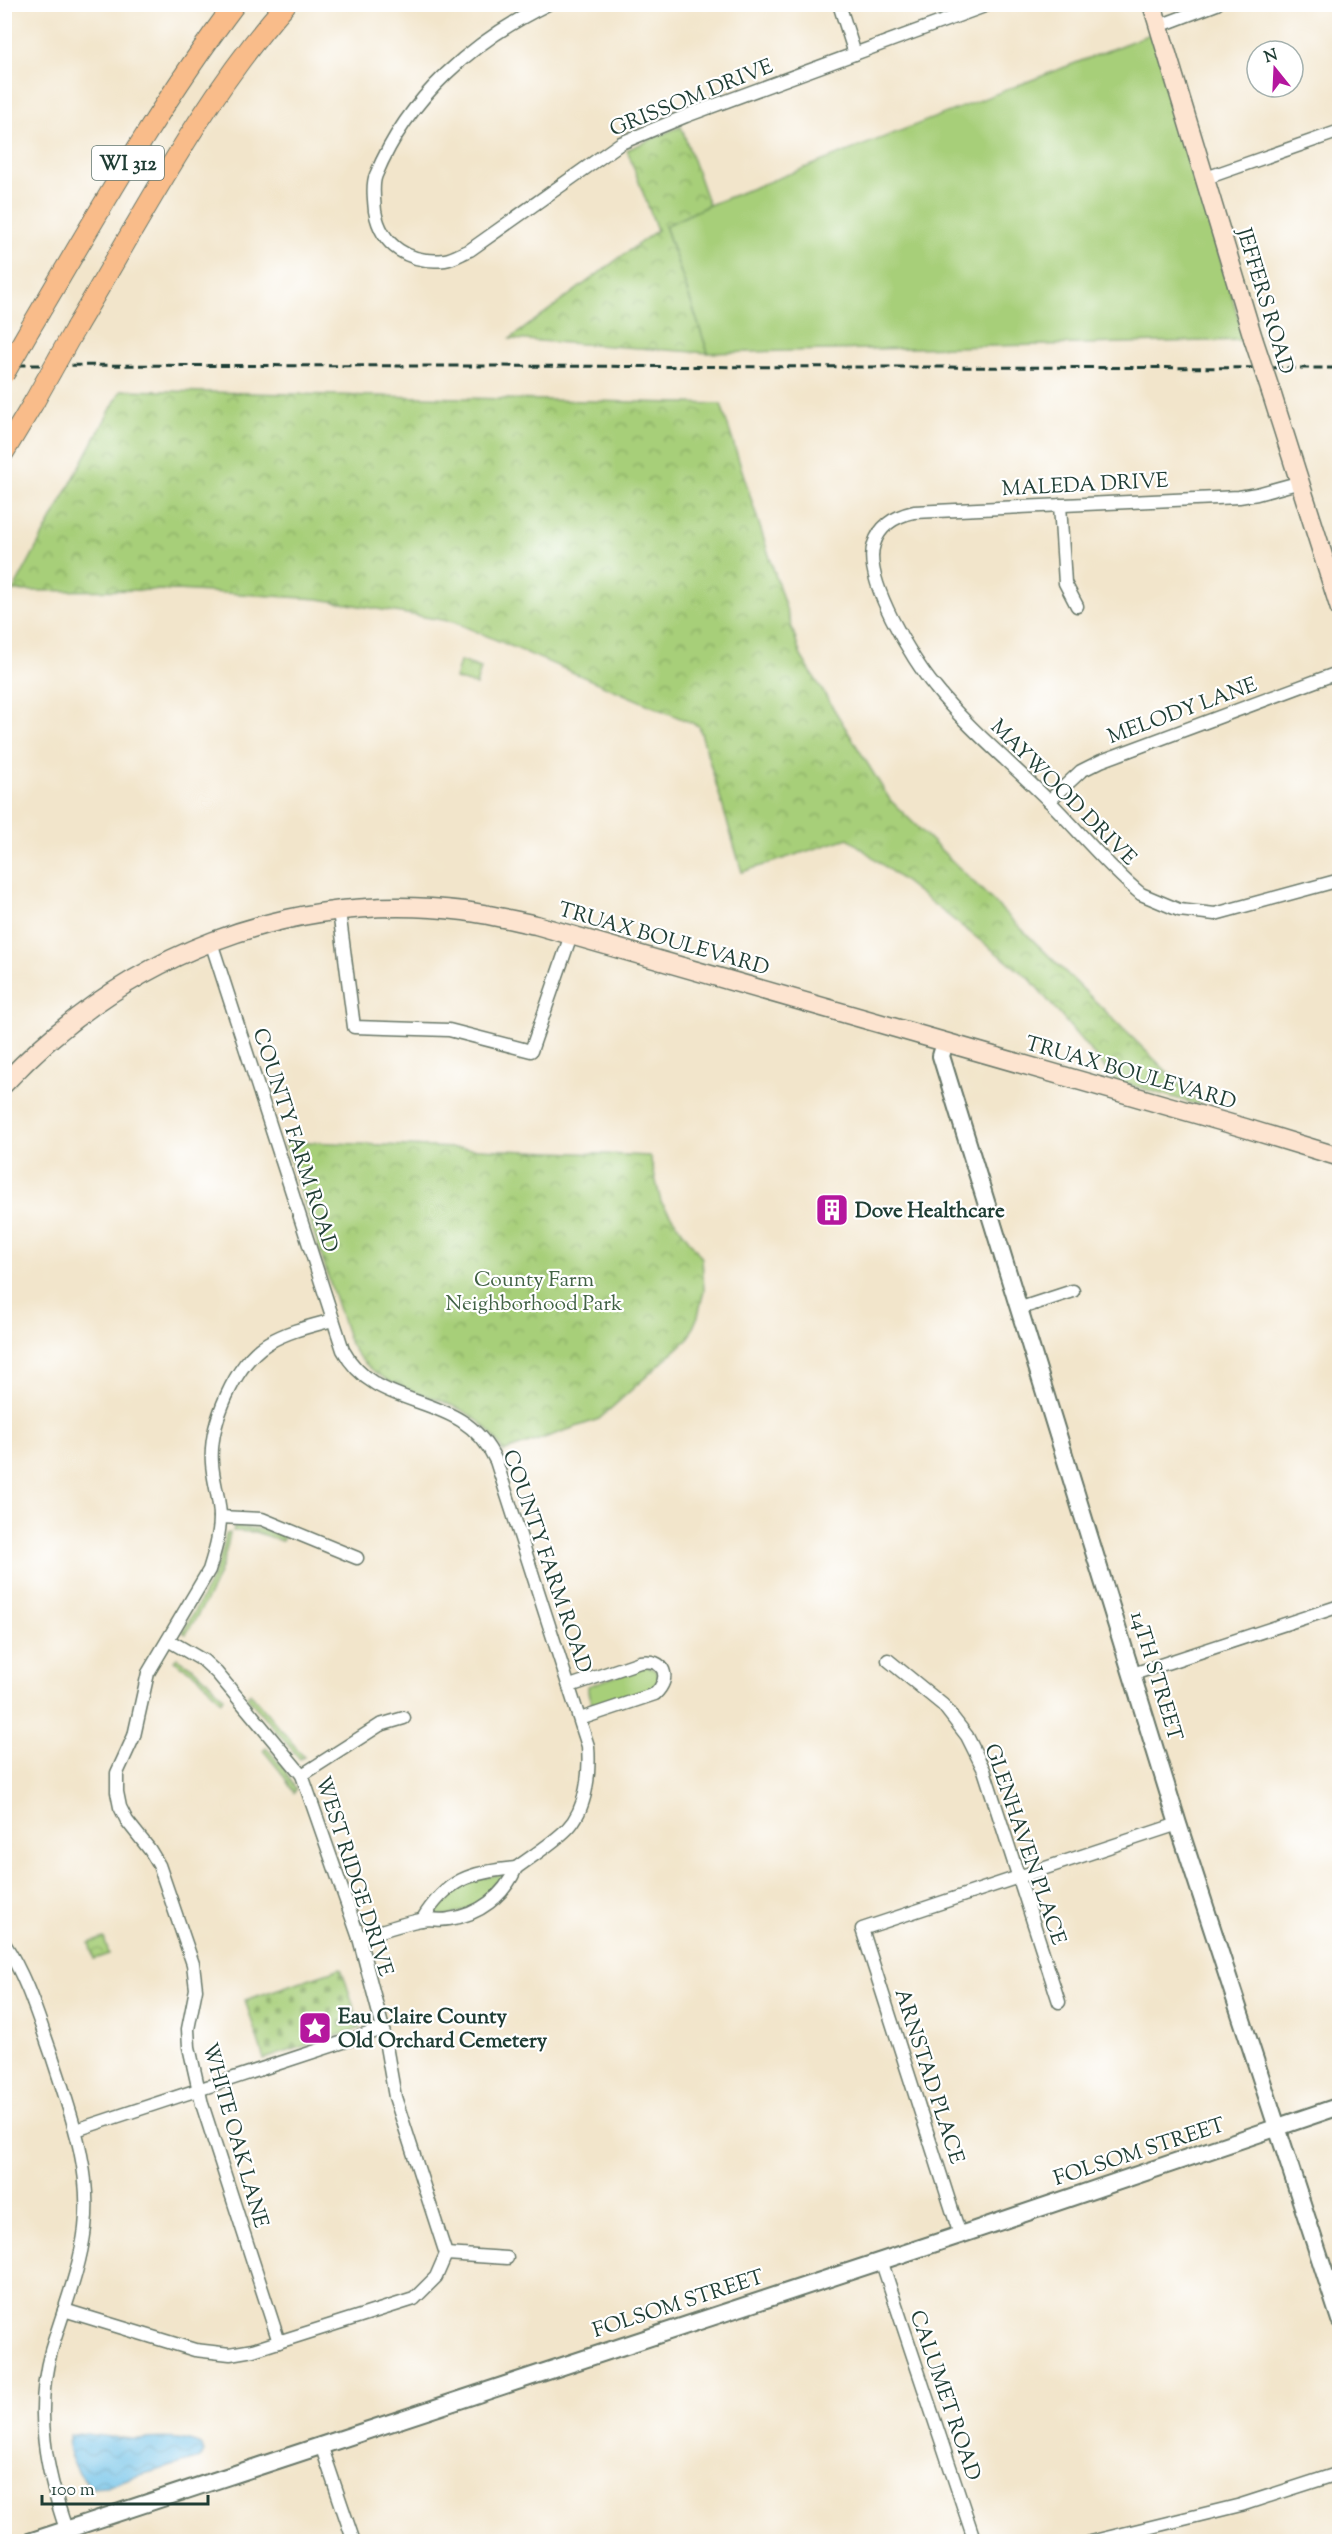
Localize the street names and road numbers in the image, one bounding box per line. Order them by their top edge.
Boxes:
street label: GRISSOM DRIVE [606,52,778,145]
road number: WI 312 [92,146,164,180]
street label: JEFFERS ROAD [1227,224,1301,378]
street label: MALEDA DRIVE [1001,467,1170,505]
street label: MELODY LANE [1104,671,1262,753]
street label: MAYWOOD DRIVE [983,713,1143,874]
street label: TRUAX BOULEVARD [554,895,772,984]
street label: COUNTY FARM ROAD [244,1025,345,1257]
street label: TRUAX BOULEVARD [1021,1029,1239,1118]
street label: COUNTY FARM ROAD [494,1446,598,1677]
street label: 14TH STREET [1121,1608,1189,1745]
street label: GLENHAVEN PLACE [976,1740,1073,1950]
street label: WEST RIDGE DRIVE [307,1773,400,1981]
street label: ARNSTAD PLACE [886,1985,971,2168]
street label: WHITE OAK LANE [193,2039,275,2232]
street label: FOLSOM STREET [1050,2111,1229,2195]
street label: FOLSOM STREET [589,2263,768,2347]
street label: CALUMET ROAD [901,2306,987,2485]

